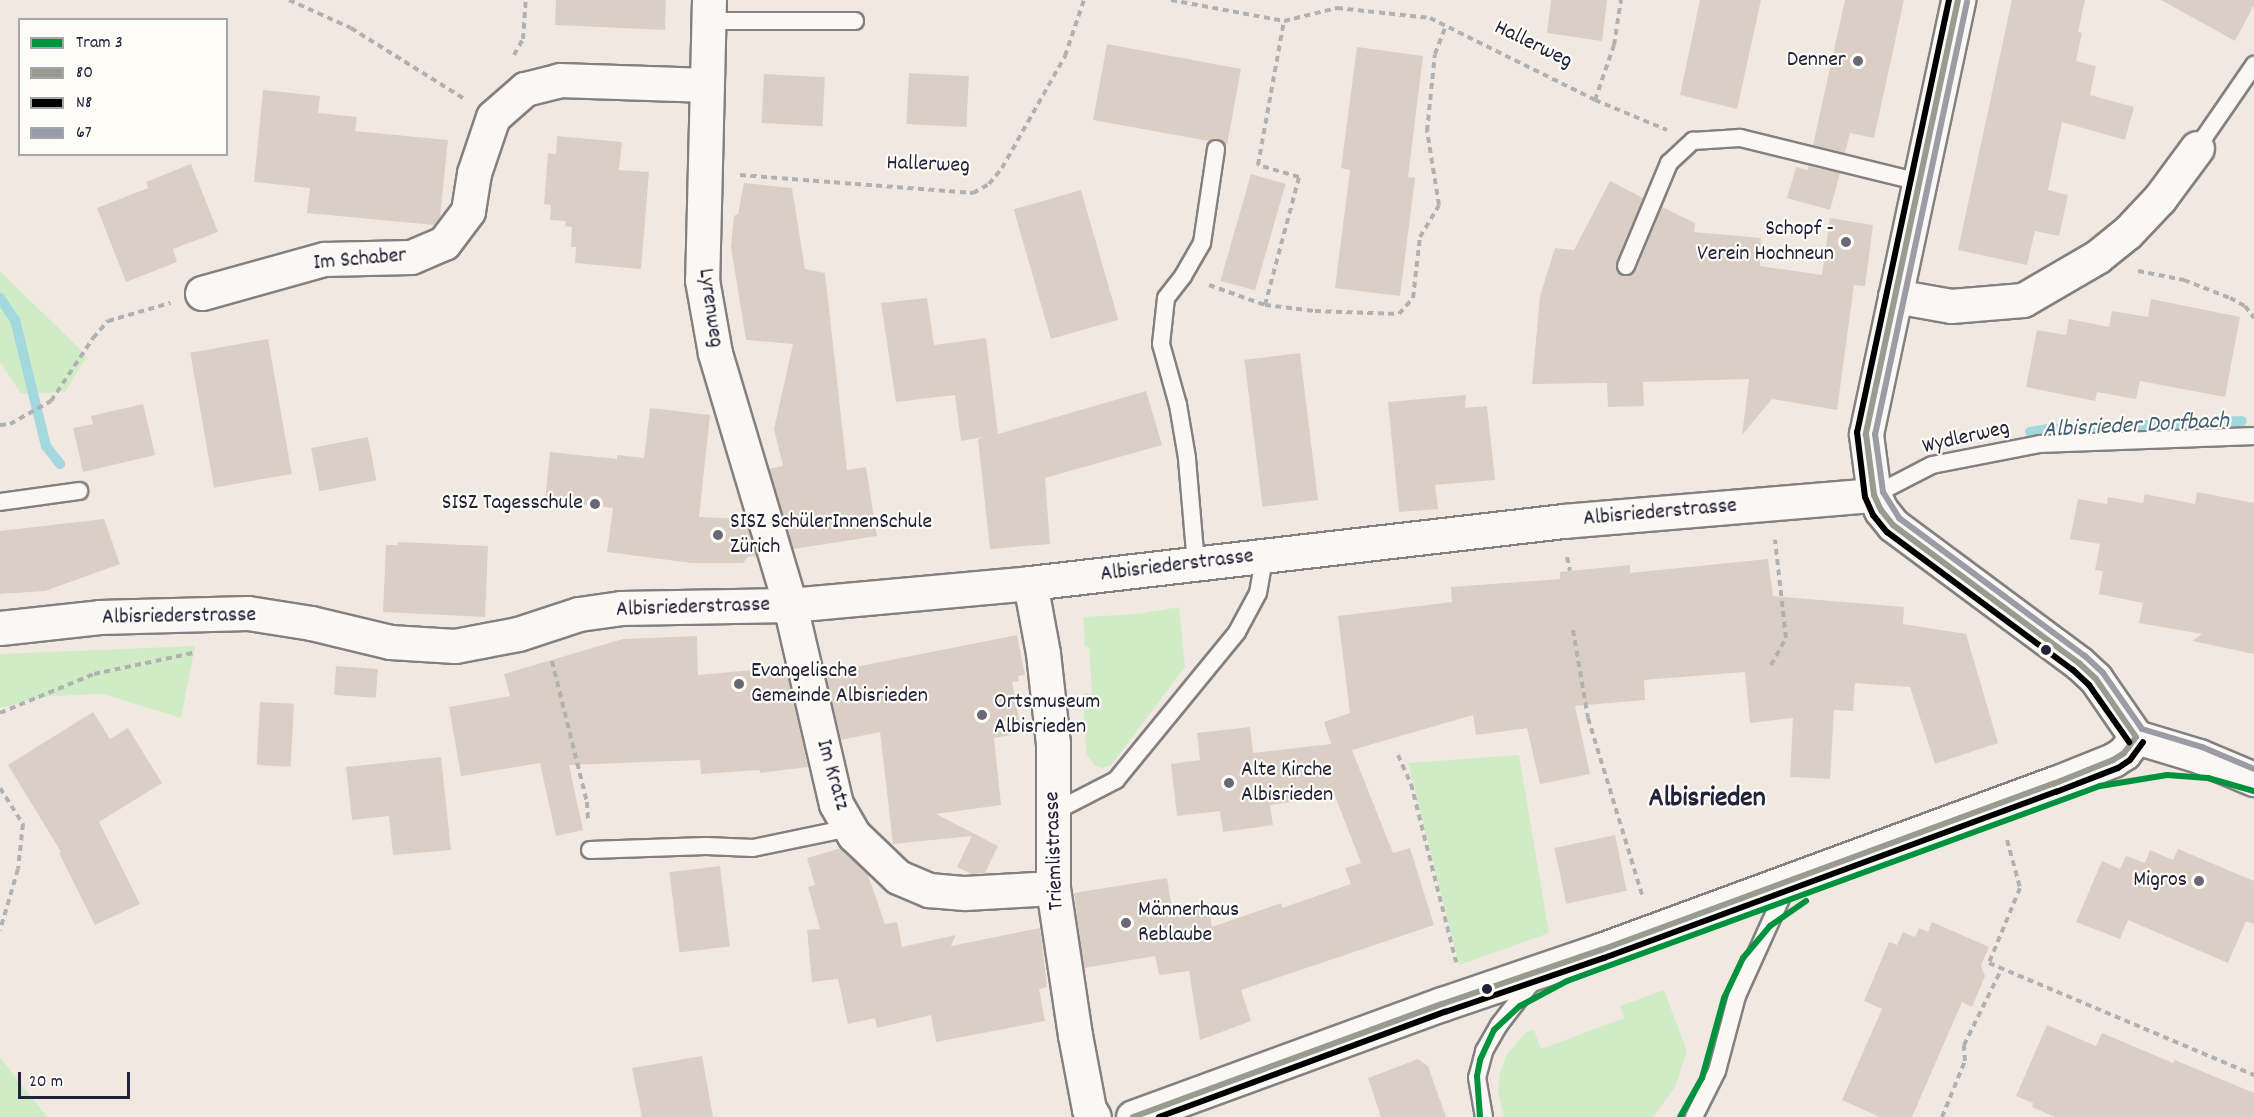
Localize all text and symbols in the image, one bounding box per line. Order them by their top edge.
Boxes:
street label: Hallerweg [1490,15,1576,75]
legend [18,18,228,156]
text: Tram 3 [76,31,123,56]
place label: Denner [1787,48,1846,74]
marker: Denner [1851,54,1865,68]
text: 80 [76,61,93,86]
text: N8 [76,91,92,116]
text: 67 [76,121,92,146]
street label: Hallerweg [886,150,970,180]
place label: Schopf - Verein Hochneun [1697,216,1834,268]
marker: Schopf - Verein Hochneun [1839,235,1853,249]
street label: Im Schaber [312,243,408,277]
street label: Lyrenweg [691,267,729,349]
water label: Albisrieder Dorfbach [2042,408,2230,446]
street label: Wydlerweg [1920,415,2012,461]
place label: SISZ Tagesschule [442,491,583,517]
street label: Albisriederstrasse [1582,493,1738,533]
marker: SISZ Tagesschule [588,497,602,511]
place label: SISZ SchülerInnenSchule Zürich [730,509,932,560]
marker: SISZ SchülerInnenSchule Zürich [711,528,725,542]
street label: Albisriederstrasse [1099,544,1255,588]
street label: Albisriederstrasse [616,592,770,624]
street label: Albisriederstrasse [102,602,256,632]
unlabelled marker [2040,644,2052,656]
place label: Evangelische Gemeinde Albisrieden [751,658,928,710]
marker: Evangelische Gemeinde Albisrieden [732,677,746,691]
place label: Ortsmuseum Albisrieden [994,689,1100,740]
marker: Ortsmuseum Albisrieden [975,708,989,722]
street label: Im Kratz [809,737,855,813]
place label: Alte Kirche Albisrieden [1241,757,1333,808]
marker: Alte Kirche Albisrieden [1222,776,1236,790]
district label: Albisrieden [1648,783,1766,817]
street label: Triemlistrasse [1040,791,1070,911]
place label: Migros [2133,868,2187,894]
marker: Migros [2192,874,2206,888]
place label: Männerhaus Reblaube [1138,897,1239,948]
marker: Männerhaus Reblaube [1119,916,1133,930]
unlabelled marker [1481,983,1493,995]
scale bar [21,1060,134,1098]
text: 20 m [29,1070,63,1095]

